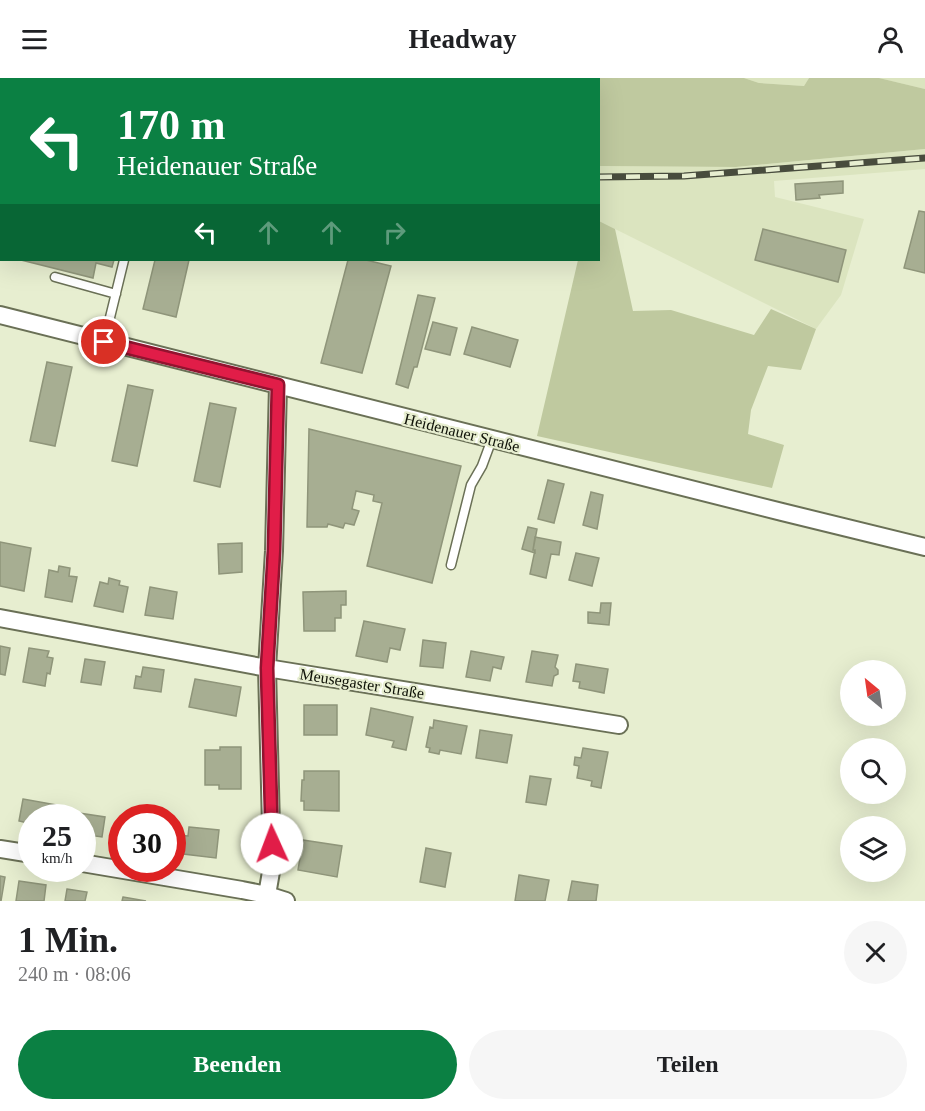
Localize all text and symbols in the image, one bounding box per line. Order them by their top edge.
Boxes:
icon: menu [18,23,51,56]
icon: person [874,23,907,56]
text: Headway [409,24,517,54]
icon: left [18,102,96,180]
text: 170 m [117,102,226,148]
text: Heidenauer Straße [117,151,317,181]
icon: left [189,216,222,249]
icon: ahead [252,216,285,249]
icon: ahead [315,216,348,249]
icon: right [378,216,411,249]
pin [78,316,129,367]
icon: arrive [87,325,120,358]
street label: Heidenauer Straße [402,410,521,455]
north arrow [840,660,906,726]
map controls [840,660,906,882]
street label: Meusegaster Straße [298,665,425,703]
button: search [840,738,906,804]
speed limit sign: 30 [108,804,186,882]
position arrow [240,812,304,876]
button: layers [840,816,906,882]
text: 25 [42,819,72,852]
text: km/h [42,850,72,866]
text: 1 Min. [18,920,118,960]
button: close [844,921,907,984]
text: 240 m · 08:06 [18,963,131,985]
button: Beenden [18,1030,457,1099]
button: Teilen [469,1030,907,1099]

